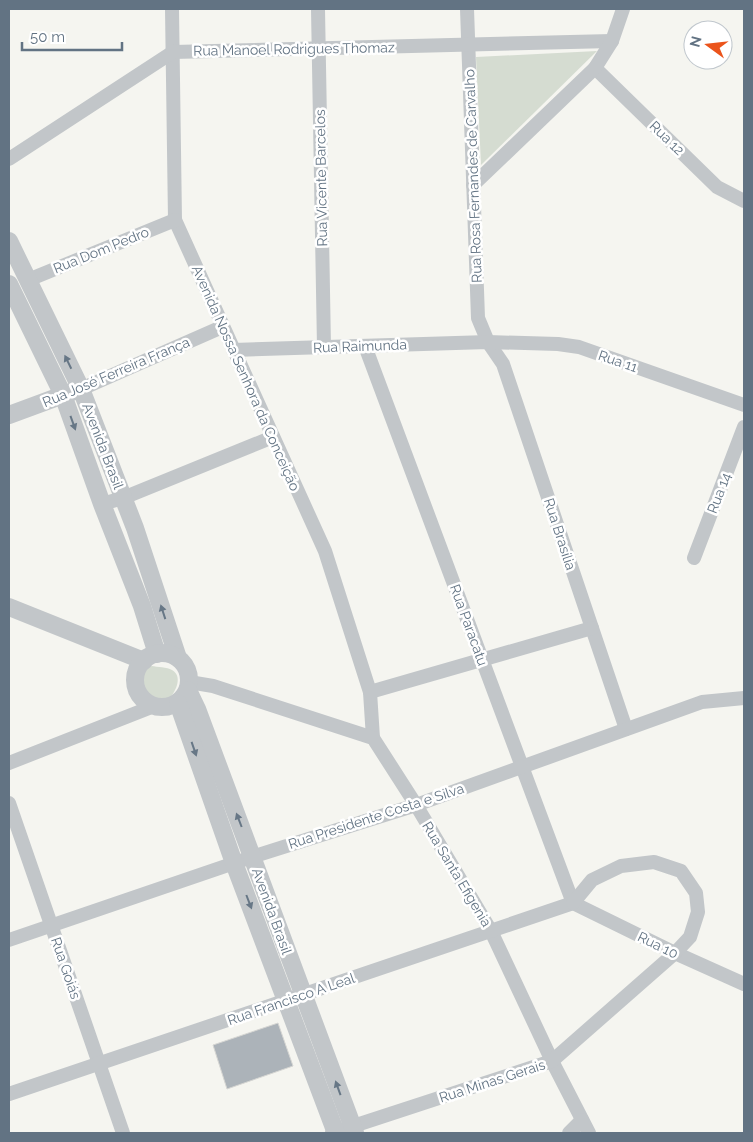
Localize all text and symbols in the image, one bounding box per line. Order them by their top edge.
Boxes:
scale bar [22,20,122,52]
north arrow [683,20,733,70]
text: 50 m [30,28,65,46]
text: N [686,34,705,49]
street label: Rua Manoel Rodrigues Thomaz [193,39,395,59]
street label: Rua Rosa Fernandes de Carvalho [461,69,485,283]
street label: Rua Vicente Barcelos [312,109,330,247]
street label: Rua 12 [646,118,688,158]
street label: Rua Dom Pedro [51,224,151,276]
street label: Avenida Nossa Senhora da Conceição [189,263,303,493]
street label: Rua José Ferreira França [40,334,192,410]
street label: Rua Raimunda [313,336,407,356]
street label: Rua 11 [596,347,640,375]
one-way arrow [64,355,72,369]
street label: Avenida Brasil [79,401,127,492]
one-way arrow [70,416,77,431]
street label: Rua 14 [704,470,734,516]
street label: Rua Brasília [541,496,579,572]
street label: Rua Paracatu [447,582,491,668]
one-way arrow [159,604,167,619]
one-way arrow [191,741,198,756]
street label: Rua Presidente Costa e Silva [286,780,466,852]
one-way arrow [235,813,242,828]
street label: Rua Santa Efigenia [419,819,495,929]
street label: Avenida Brasil [249,866,295,957]
one-way arrow [246,894,253,909]
street label: Rua 10 [635,928,681,962]
street label: Rua Goiás [48,935,84,1001]
street label: Rua Francisco A Leal [225,970,357,1028]
street label: Rua Minas Gerais [437,1056,547,1106]
one-way arrow [334,1080,341,1095]

